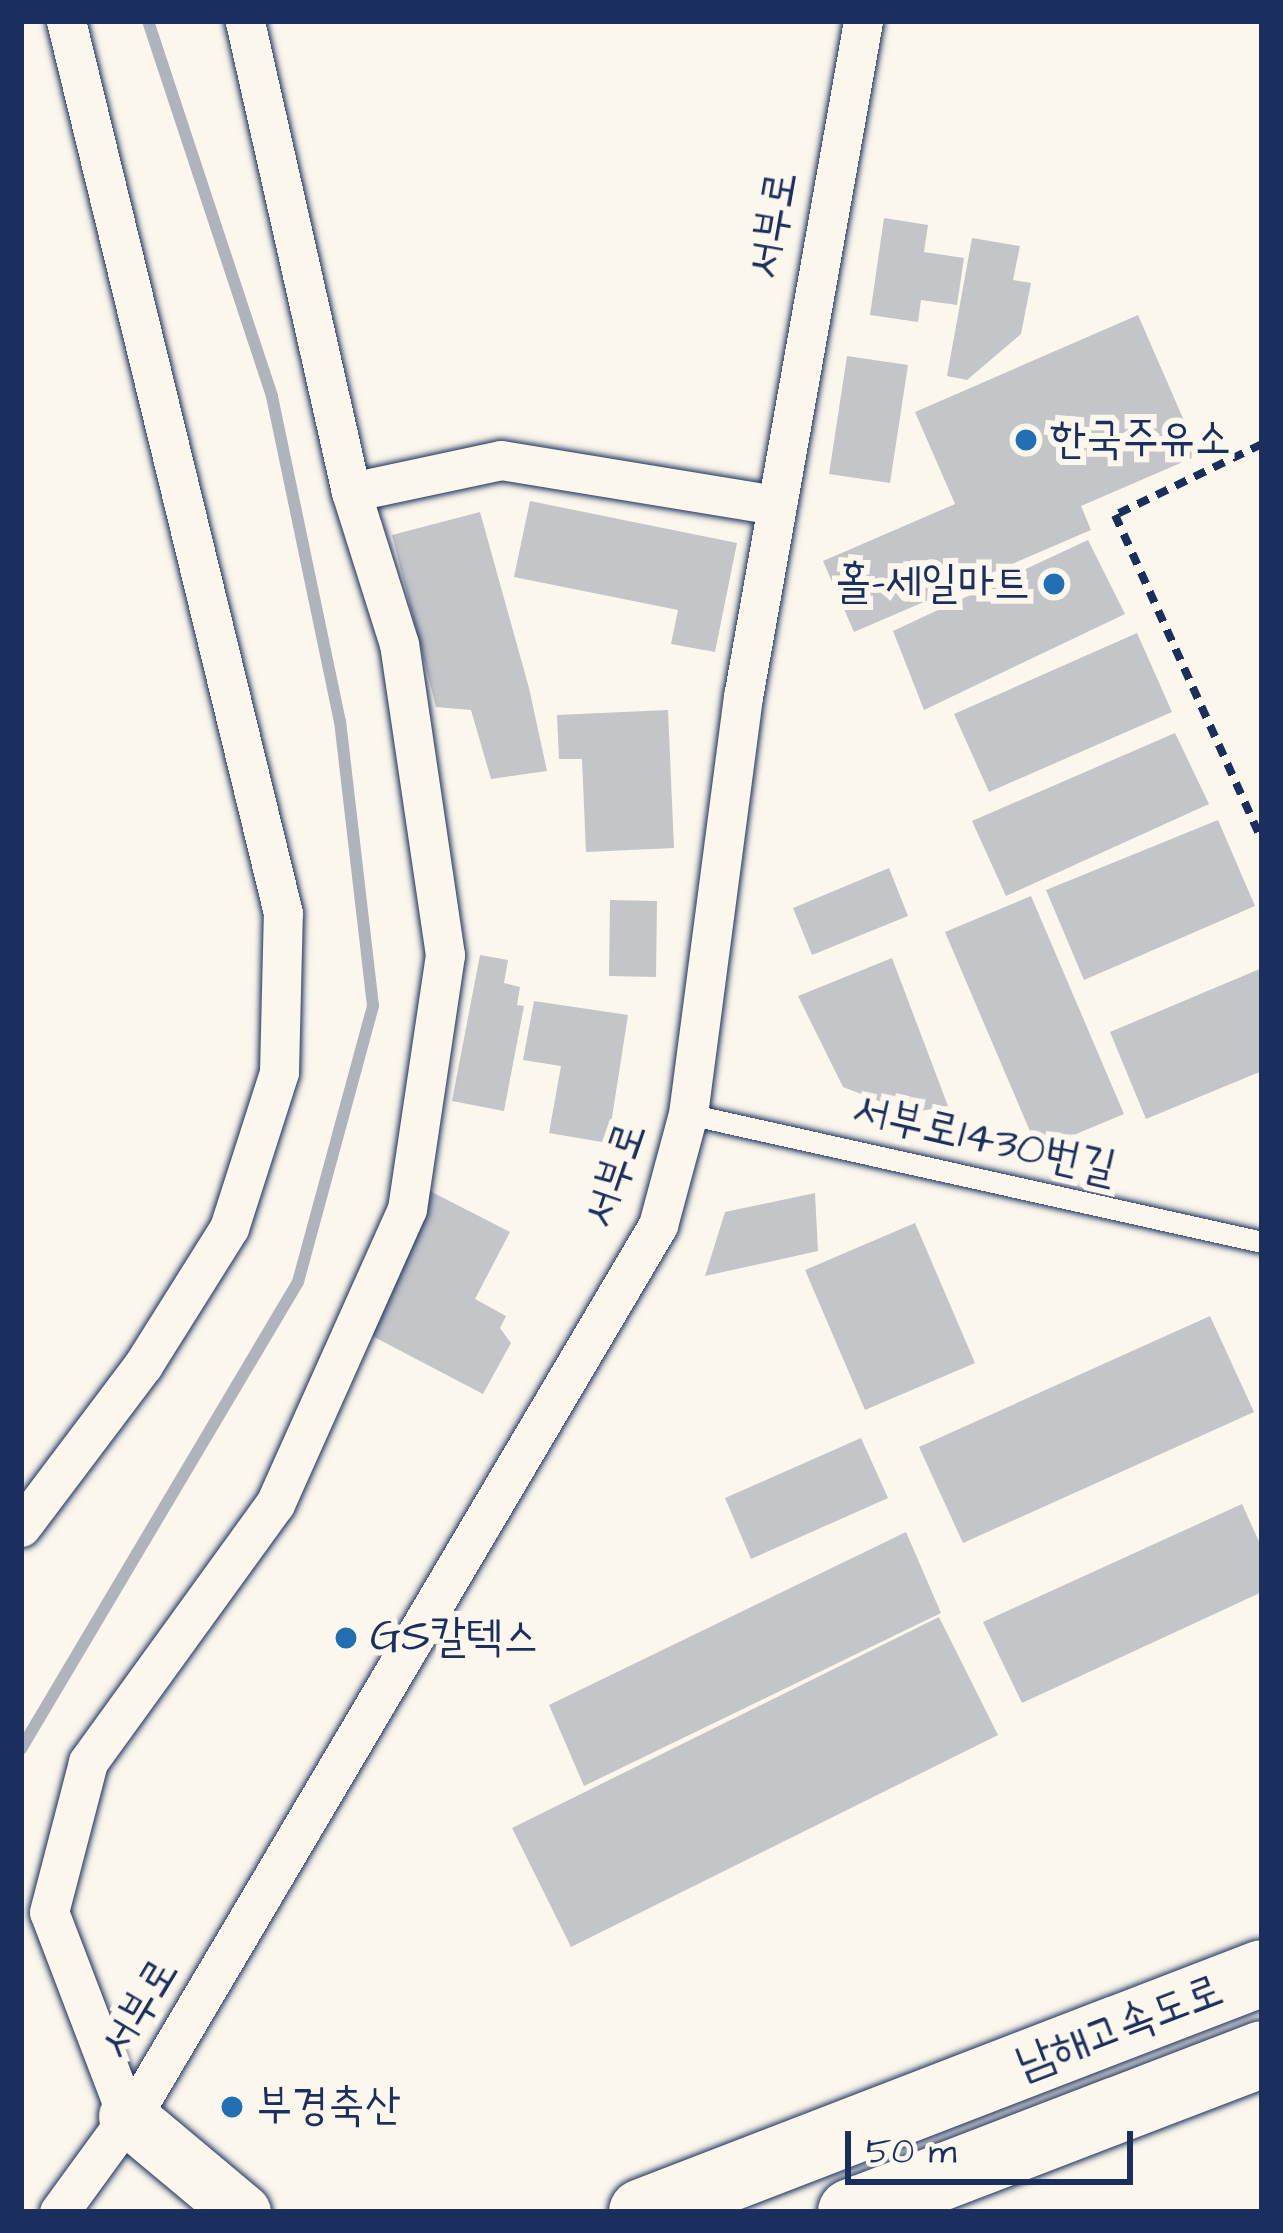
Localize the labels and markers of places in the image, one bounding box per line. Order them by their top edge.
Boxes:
place label: 한국주유소 [1050,413,1231,467]
marker: 한국주유소 [1013,427,1039,453]
place label: 홀-세일마트 [835,557,1030,611]
marker: 홀-세일마트 [1041,571,1067,597]
place label: GS칼텍스 [370,1611,539,1665]
marker: GS칼텍스 [333,1625,359,1651]
place label: 부경축산 [256,2080,401,2134]
marker: 부경축산 [219,2094,245,2120]

